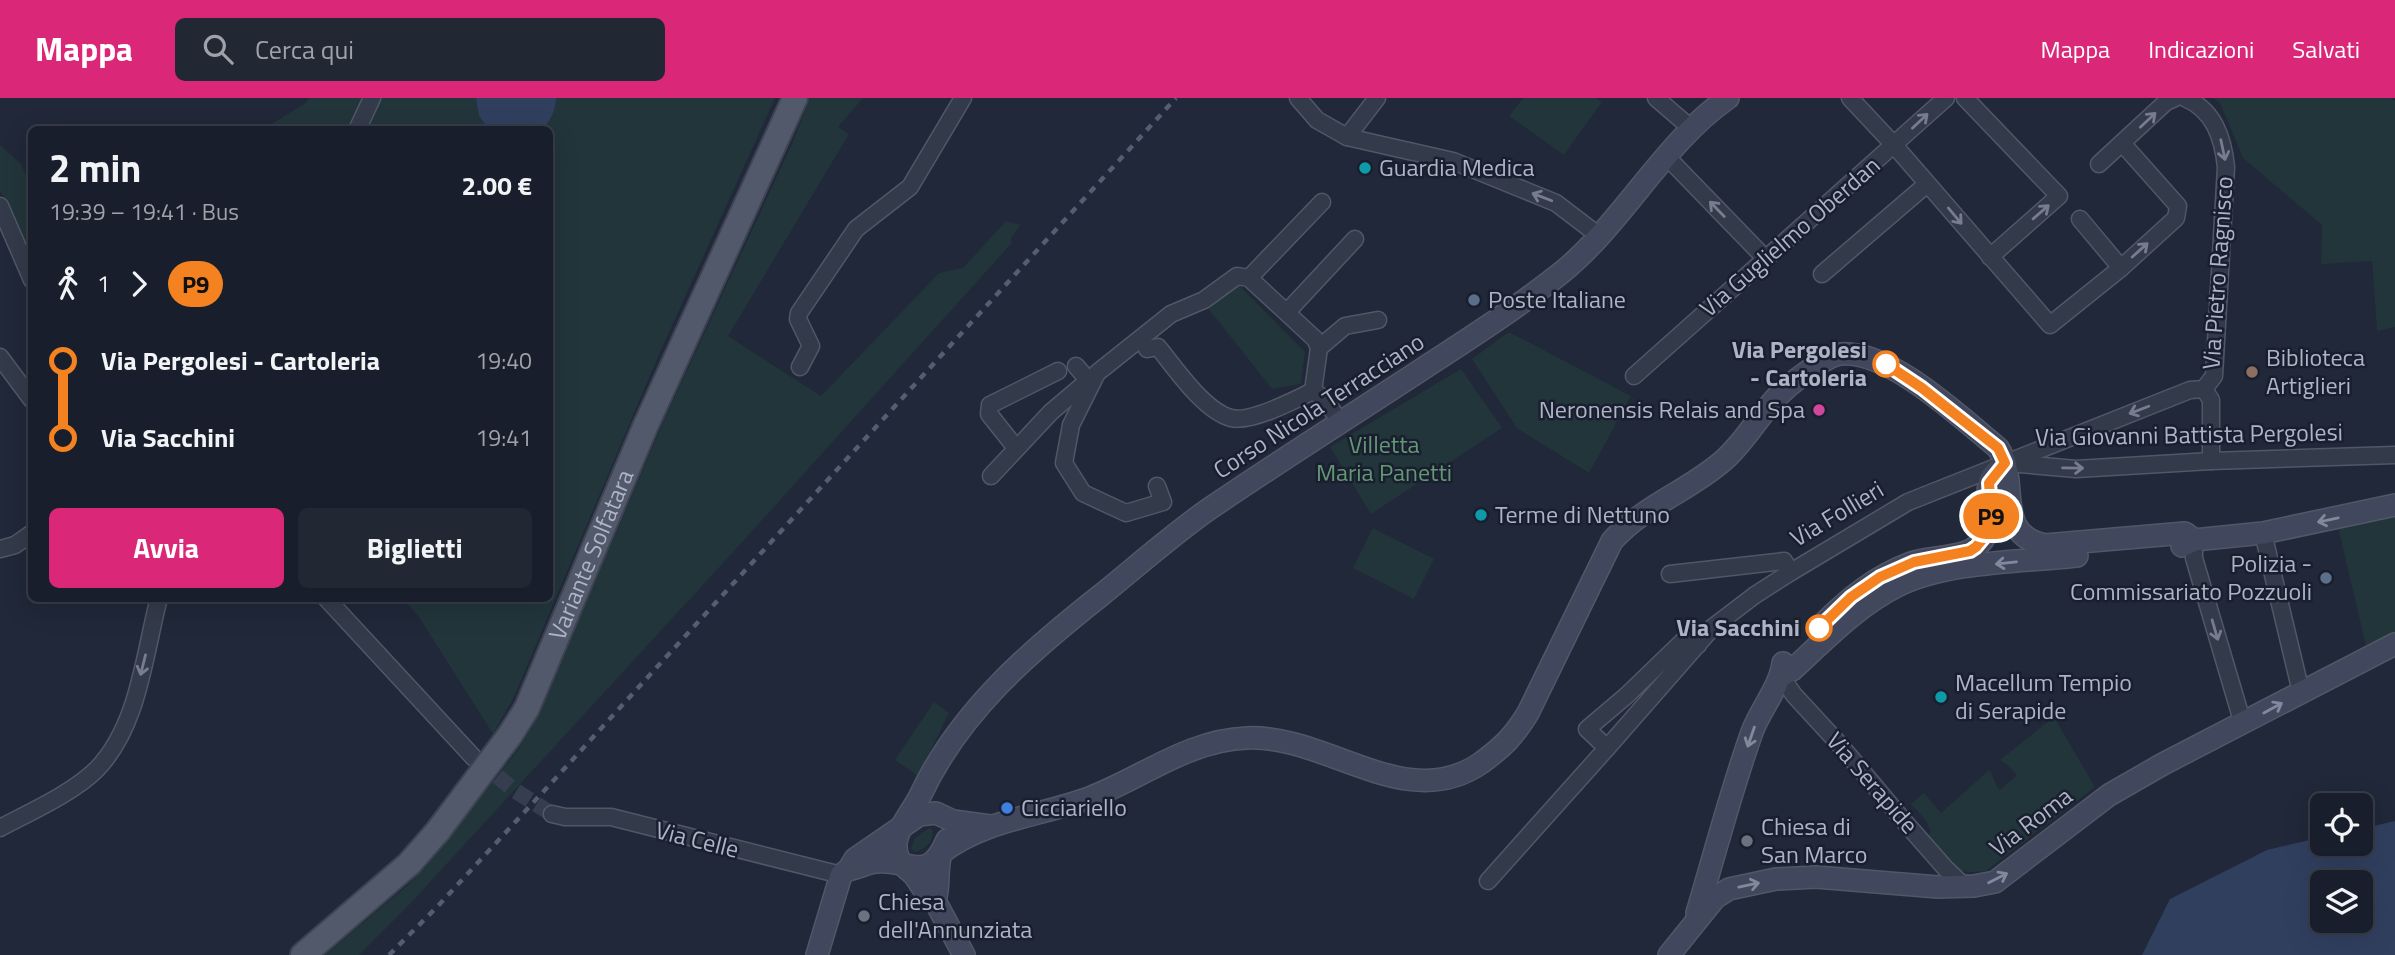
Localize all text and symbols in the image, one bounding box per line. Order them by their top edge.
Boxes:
search box [175,18,665,81]
text: Mappa [35,24,133,74]
icon: search [199,30,237,68]
text: Cerca qui [255,30,354,69]
text: Mappa [2041,31,2110,67]
text: Indicazioni [2148,31,2254,67]
text: Salvati [2292,31,2360,67]
one-way arrow [2139,111,2156,128]
one-way arrow [1911,113,1928,130]
text: 2 min [49,139,141,197]
one-way arrow [2217,139,2230,161]
street label: Via Guglielmo Oberdan [1691,148,1888,325]
place label: Guardia Medica [1379,149,1534,185]
marker: Guardia Medica [1357,160,1373,176]
text: 2.00 € [461,166,532,205]
street label: Via Pietro Ragnisco [2192,175,2242,371]
one-way arrow [1532,190,1554,203]
text: 19:39 – 19:41 · Bus [49,194,239,229]
one-way arrow [1709,201,1726,218]
one-way arrow [2032,204,2050,220]
one-way arrow [1947,206,1962,224]
one-way arrow [2131,243,2149,259]
icon: walk [49,265,87,303]
icon: forward [120,265,158,303]
text: 1 [97,266,110,301]
text: P9 [182,266,209,302]
place label: Poste Italiane [1488,281,1626,317]
marker: Poste Italiane [1466,292,1482,308]
street label: Corso Nicola Terracciano [1206,323,1431,487]
place label: Via Pergolesi - Cartoleria [1732,331,1867,395]
place label: Biblioteca Artiglieri [2266,339,2365,403]
text: Via Pergolesi - Cartoleria [101,341,380,380]
text: 19:40 [475,343,532,378]
marker: Via Pergolesi - Cartoleria [1873,351,1899,377]
marker: Biblioteca Artiglieri [2244,364,2260,380]
place label: Neronensis Relais and Spa [1539,391,1805,427]
marker: Neronensis Relais and Spa [1811,402,1827,418]
one-way arrow [2129,405,2151,417]
street label: Via Giovanni Battista Pergolesi [2035,413,2343,455]
text: Via Sacchini [101,418,235,457]
text: 19:41 [475,420,532,455]
park label: Villetta Maria Panetti [1316,426,1452,490]
one-way arrow [2061,461,2084,475]
street label: Variante Solfatara [539,464,642,645]
street label: Via Follieri [1783,471,1890,555]
line badge: P9 [1960,493,2022,539]
place label: Terme di Nettuno [1495,496,1670,532]
text: P9 [1977,498,2005,534]
marker: Terme di Nettuno [1473,507,1489,523]
button: Avvia [49,508,284,588]
button: Biglietti [298,508,532,588]
one-way arrow [2317,513,2340,527]
place label: Polizia - Commissariato Pozzuoli [2070,545,2312,609]
one-way arrow [1995,557,2018,570]
marker: Polizia - Commissariato Pozzuoli [2318,570,2334,586]
place label: Via Sacchini [1676,609,1800,645]
marker: Via Sacchini [1806,615,1832,641]
one-way arrow [2209,619,2222,641]
one-way arrow [136,653,149,676]
place label: Macellum Tempio di Serapide [1955,664,2132,728]
marker: Macellum Tempio di Serapide [1933,689,1949,705]
one-way arrow [2263,701,2283,715]
street label: Via Serapide [1818,723,1927,841]
one-way arrow [1744,725,1756,747]
street label: Via Roma [1981,778,2080,864]
place label: Cicciariello [1021,789,1127,825]
map controls [2310,793,2373,933]
button: locate [2310,793,2373,856]
marker: Cicciariello [999,800,1015,816]
place label: Chiesa di San Marco [1761,808,1867,872]
street label: Via Celle [652,811,743,867]
marker: Chiesa di San Marco [1739,833,1755,849]
button: layers [2310,870,2373,933]
one-way arrow [1987,871,2008,885]
one-way arrow [1737,877,1760,891]
place label: Chiesa dell'Annunziata [878,883,1032,947]
marker: Chiesa dell'Annunziata [856,908,872,924]

